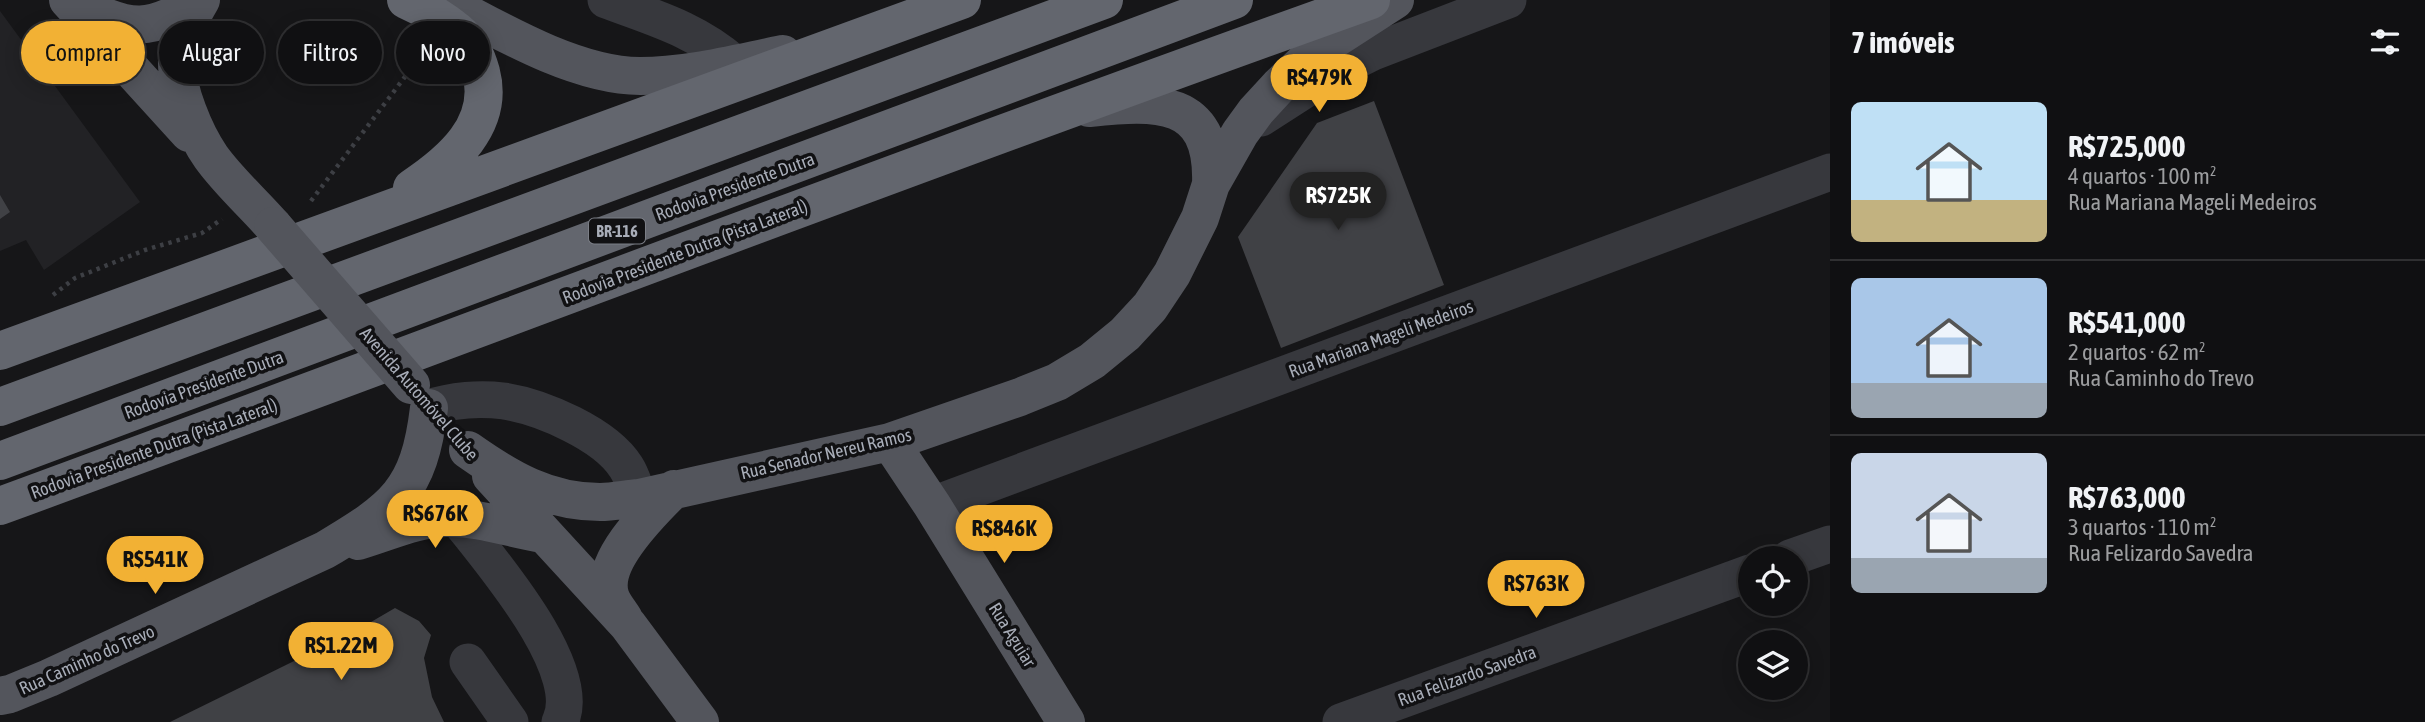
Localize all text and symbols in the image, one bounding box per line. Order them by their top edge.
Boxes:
chip: Comprar [21,21,145,84]
chip: Alugar [159,21,264,84]
chip: Filtros [278,21,382,84]
chip: Novo [396,21,490,84]
icon: filters [2366,23,2404,61]
text: 7 imóveis [1851,25,1955,59]
pin: R$479K [1262,54,1376,114]
text: R$479K [1287,64,1351,90]
text: R$725,000 [2068,129,2186,163]
icon: home [1907,130,1991,214]
street label: Rodovia Presidente Dutra [652,148,817,225]
text: 4 quartos · 100 m² [2068,163,2216,189]
pin: R$725K [1281,173,1395,232]
text: R$725K [1306,182,1370,208]
text: Rua Mariana Mageli Medeiros [2068,189,2317,215]
street label: Rodovia Presidente Dutra (Pista Lateral) [559,195,810,308]
road number: BR-116 [589,218,645,244]
street label: Rua Mariana Mageli Medeiros [1286,295,1476,382]
text: R$541,000 [2068,305,2186,339]
icon: home [1907,306,1991,390]
street label: Avenida Automóvel Clube [356,323,483,465]
text: 2 quartos · 62 m² [2068,339,2206,365]
street label: Rodovia Presidente Dutra [121,346,286,423]
text: Rua Caminho do Trevo [2068,365,2254,391]
street label: Rodovia Presidente Dutra (Pista Lateral) [28,394,280,503]
street label: Rua Senador Nereu Ramos [738,424,913,483]
text: R$763,000 [2068,480,2186,514]
icon: home [1907,481,1991,565]
pin: R$676K [378,490,492,550]
text: R$676K [403,500,467,526]
pin: R$846K [947,505,1061,565]
text: 3 quartos · 110 m² [2068,514,2216,540]
text: R$846K [972,515,1036,541]
pin: R$541K [98,536,212,596]
text: Rua Felizardo Savedra [2068,540,2254,566]
text: R$541K [123,546,187,572]
map controls [1738,546,1808,700]
button: locate [1738,546,1808,616]
pin: R$763K [1479,560,1593,620]
text: R$763K [1504,570,1568,596]
street label: Rua Aguiar [985,599,1041,671]
street label: Rua Caminho do Trevo [16,620,158,699]
pin: R$1.22M [276,622,406,682]
button: layers [1738,630,1808,700]
text: R$1.22M [304,632,378,658]
street label: Rua Felizardo Savedra [1395,641,1539,710]

